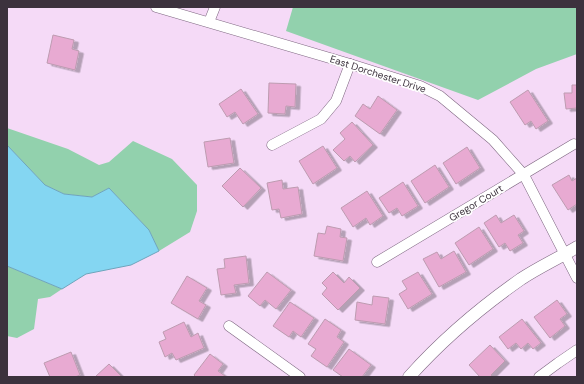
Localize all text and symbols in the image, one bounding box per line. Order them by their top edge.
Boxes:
street label: East Dorchester Drive [328,52,428,96]
street label: Gregor Court [447,182,505,224]

